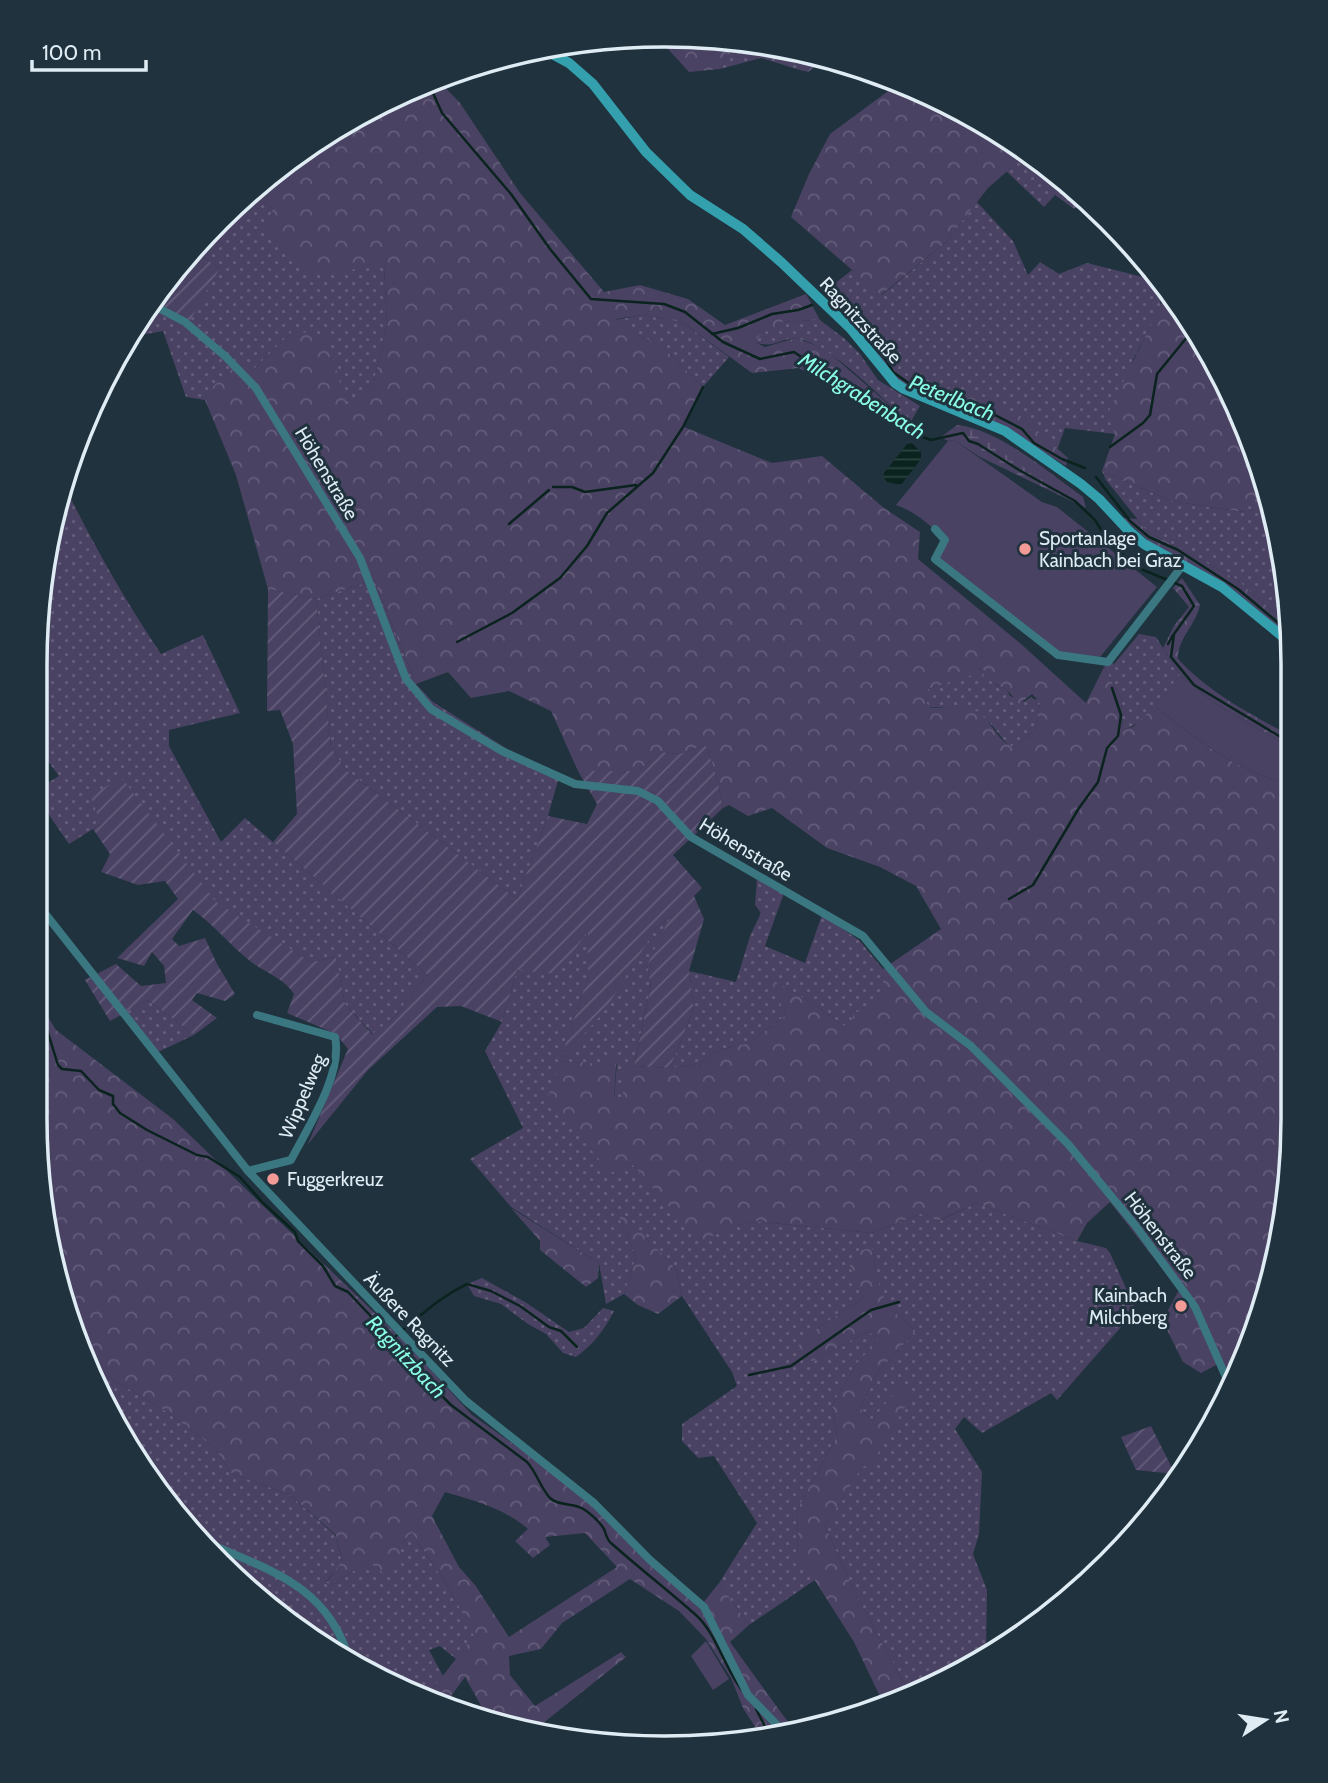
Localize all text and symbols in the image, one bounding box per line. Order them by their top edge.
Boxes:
scale bar [32,28,145,72]
text: 100 m [42,40,101,65]
street label: Ragnitzstraße [815,272,907,369]
water label: Milchgrabenbach [794,346,930,444]
water label: Peterlbach [906,369,998,426]
street label: Höhenstraße [290,423,363,524]
place label: Sportanlage Kainbach bei Graz [1039,527,1182,572]
marker: Sportanlage Kainbach bei Graz [1017,541,1033,557]
street label: Höhenstraße [695,813,797,886]
street label: Wippelweg [274,1050,331,1142]
place label: Fuggerkreuz [287,1168,384,1191]
marker: Fuggerkreuz [265,1171,281,1187]
street label: Höhenstraße [1119,1187,1202,1284]
street label: Äußere Ragnitz [359,1268,460,1371]
place label: Kainbach Milchberg [1089,1284,1168,1329]
marker: Kainbach Milchberg [1173,1298,1189,1314]
water label: Ragnitzbach [361,1310,451,1404]
north arrow [1230,1685,1300,1755]
text: N [1268,1708,1294,1726]

